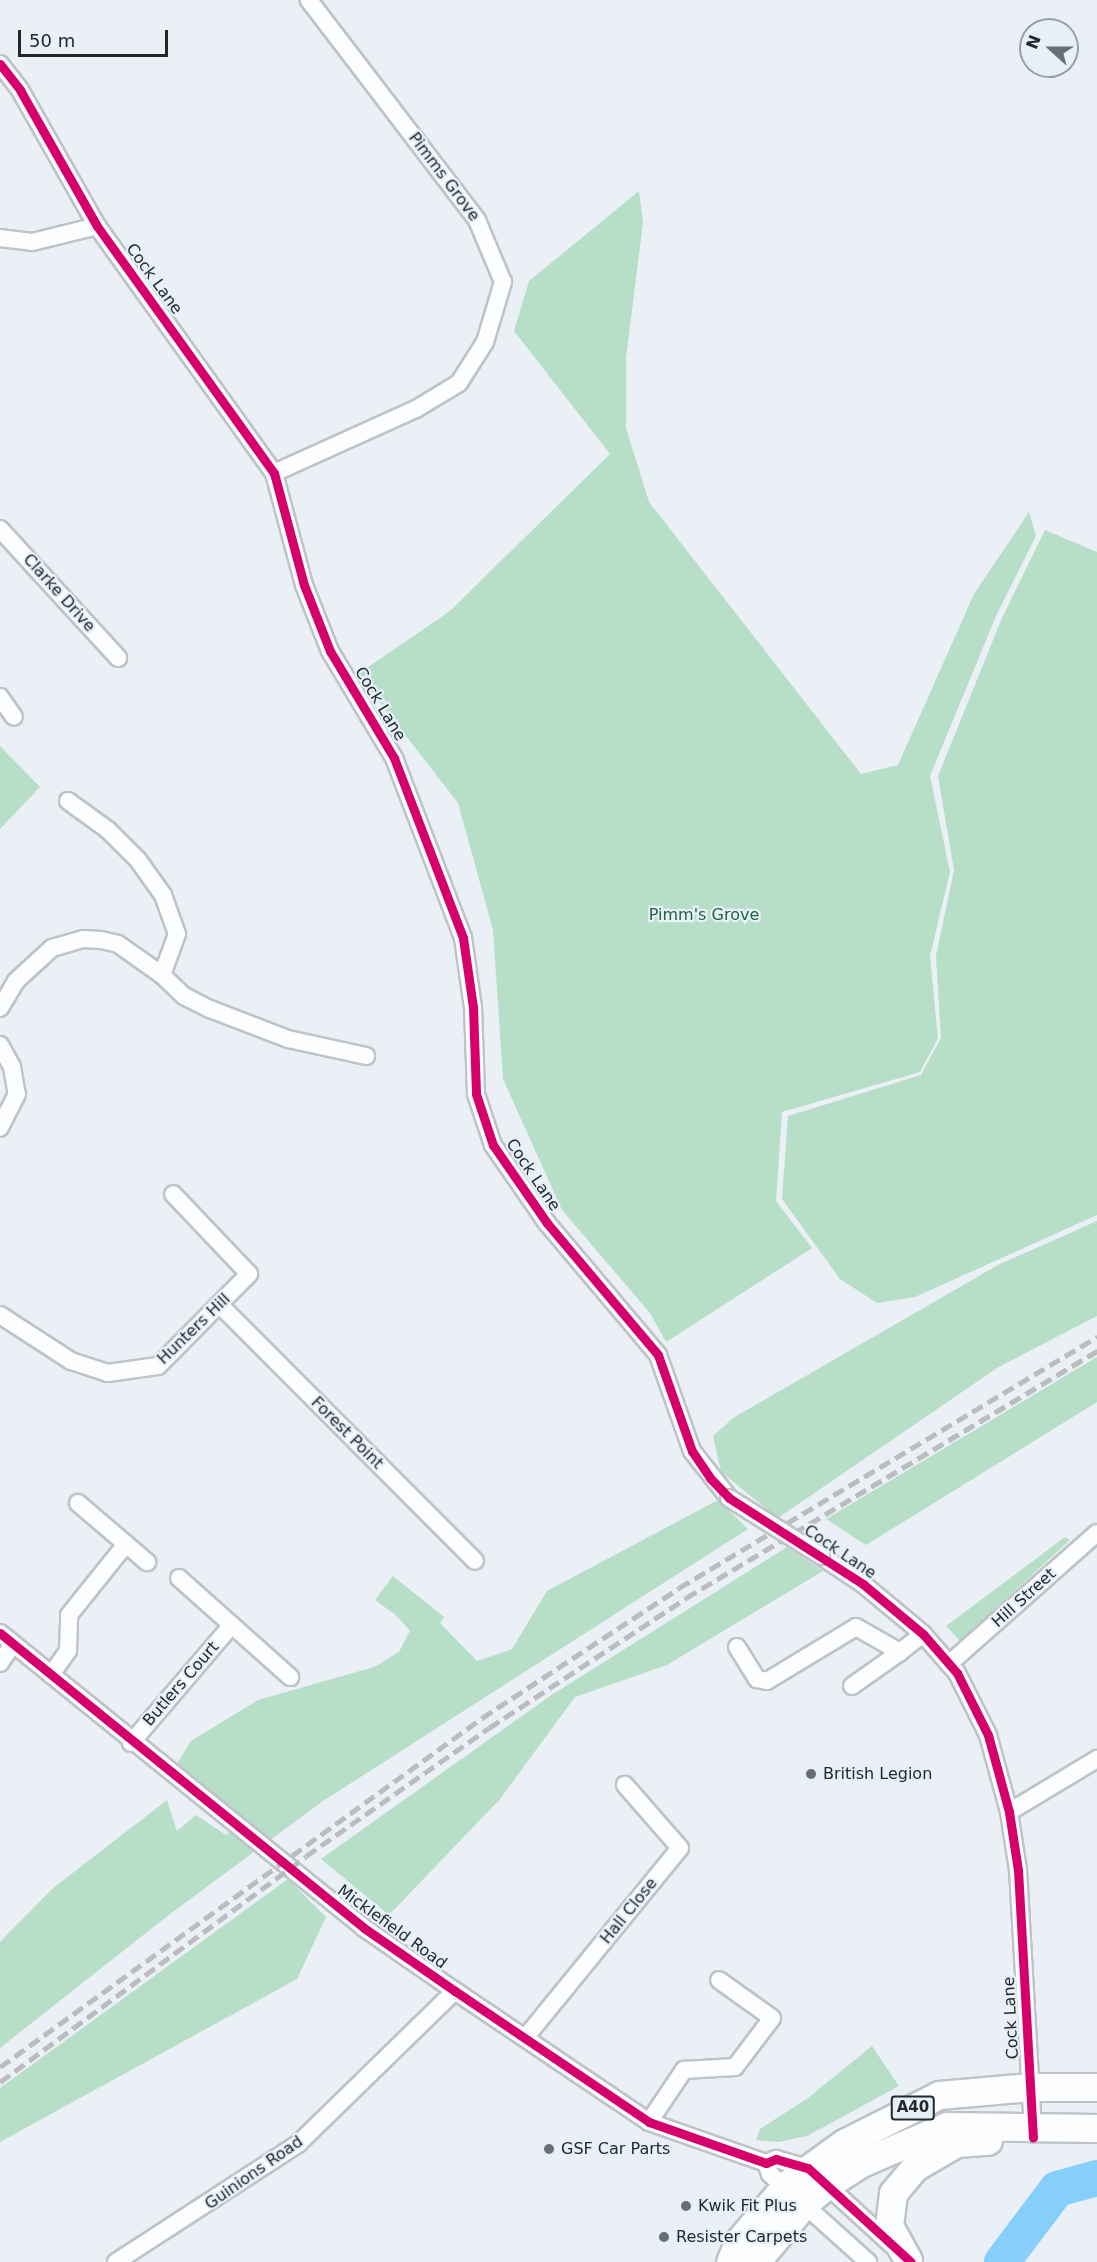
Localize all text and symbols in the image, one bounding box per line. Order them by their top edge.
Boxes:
scale bar [21,18,171,56]
north arrow [1019,18,1079,78]
text: 50 m [29,30,75,51]
text: N [1022,32,1045,52]
street label: Pimms Grove [404,129,484,225]
street label: Cock Lane [122,240,186,318]
street label: Clarke Drive [19,550,99,636]
street label: Cock Lane [350,664,410,744]
park label: Pimm's Grove [649,905,759,925]
street label: Cock Lane [502,1135,564,1215]
street label: Hunters Hill [154,1290,234,1368]
street label: Forest Point [307,1393,387,1473]
street label: Cock Lane [800,1521,880,1583]
street label: Hill Street [988,1564,1060,1632]
street label: Butlers Court [139,1638,223,1730]
place label: British Legion [823,1764,932,1784]
marker: British Legion [804,1767,818,1781]
street label: Hall Close [597,1874,661,1948]
street label: Micklefield Road [334,1881,450,1973]
street label: Cock Lane [999,1976,1023,2060]
road number: A40 [890,2096,936,2120]
street label: Guinions Road [201,2132,307,2214]
place label: GSF Car Parts [561,2139,670,2159]
marker: GSF Car Parts [542,2142,556,2156]
place label: Kwik Fit Plus [698,2196,797,2216]
marker: Kwik Fit Plus [679,2199,693,2213]
place label: Resister Carpets [676,2227,807,2247]
marker: Resister Carpets [657,2230,671,2244]

